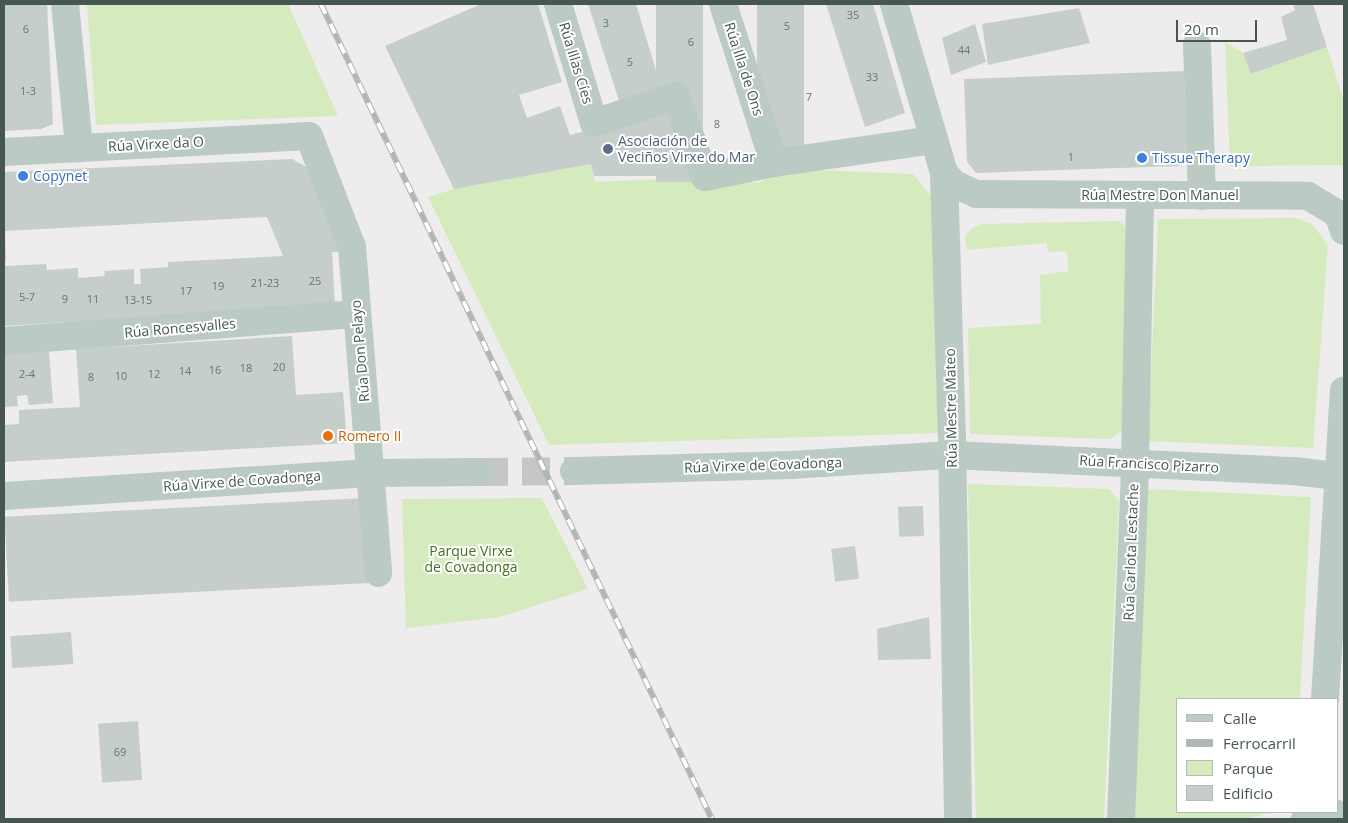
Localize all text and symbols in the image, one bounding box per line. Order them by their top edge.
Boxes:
house number: 35 [847,8,859,22]
scale bar [1178,10,1259,42]
house number: 3 [603,16,609,30]
house number: 5 [784,19,790,33]
text: 20 m [1184,19,1219,39]
street label: Rúa Illas Cíes [556,20,596,106]
street label: Rúa Illa de Ons [721,20,767,118]
house number: 6 [23,22,29,36]
house number: 6 [688,35,694,49]
house number: 44 [958,43,970,57]
house number: 5 [627,55,633,69]
house number: 33 [866,70,878,84]
house number: 1-3 [20,84,36,98]
house number: 7 [806,90,812,104]
house number: 8 [714,117,720,131]
street label: Rúa Virxe da O [108,133,204,155]
place label: Asociación de Veciños Virxe do Mar [618,133,755,166]
marker: Asociación de Veciños Virxe do Mar [602,143,614,155]
house number: 1 [1068,150,1074,164]
place label: Tissue Therapy [1152,150,1250,166]
marker: Tissue Therapy [1136,152,1148,164]
place label: Copynet [33,168,87,184]
marker: Copynet [17,170,29,182]
street label: Rúa Mestre Don Manuel [1081,187,1239,203]
house number: 25 [309,274,321,288]
house number: 21-23 [251,276,279,290]
house number: 19 [212,279,224,293]
house number: 17 [180,284,192,298]
house number: 5-7 [19,290,35,304]
house number: 9 [62,292,68,306]
house number: 11 [87,292,99,306]
house number: 13-15 [124,293,152,307]
street label: Rúa Don Pelayo [347,299,373,403]
street label: Rúa Roncesvalles [124,315,236,341]
street label: Rúa Mestre Mateo [942,348,960,468]
house number: 20 [273,360,285,374]
house number: 18 [240,361,252,375]
house number: 16 [209,363,221,377]
house number: 14 [179,364,191,378]
house number: 2-4 [19,367,35,381]
house number: 12 [148,367,160,381]
house number: 10 [115,369,127,383]
house number: 8 [88,370,94,384]
place label: Romero II [338,428,401,444]
marker: Romero II [322,430,334,442]
street label: Rúa Francisco Pizarro [1079,452,1219,476]
street label: Rúa Virxe de Covadonga [684,454,842,476]
street label: Rúa Virxe de Covadonga [163,467,321,495]
street label: Rúa Carlota Lestache [1120,483,1142,621]
park label: Parque Virxe de Covadonga [424,543,518,576]
legend [1176,698,1338,813]
text: Calle [1223,708,1257,728]
text: Ferrocarril [1223,733,1296,753]
house number: 69 [114,745,126,759]
text: Parque [1223,758,1273,778]
text: Edificio [1223,783,1273,803]

